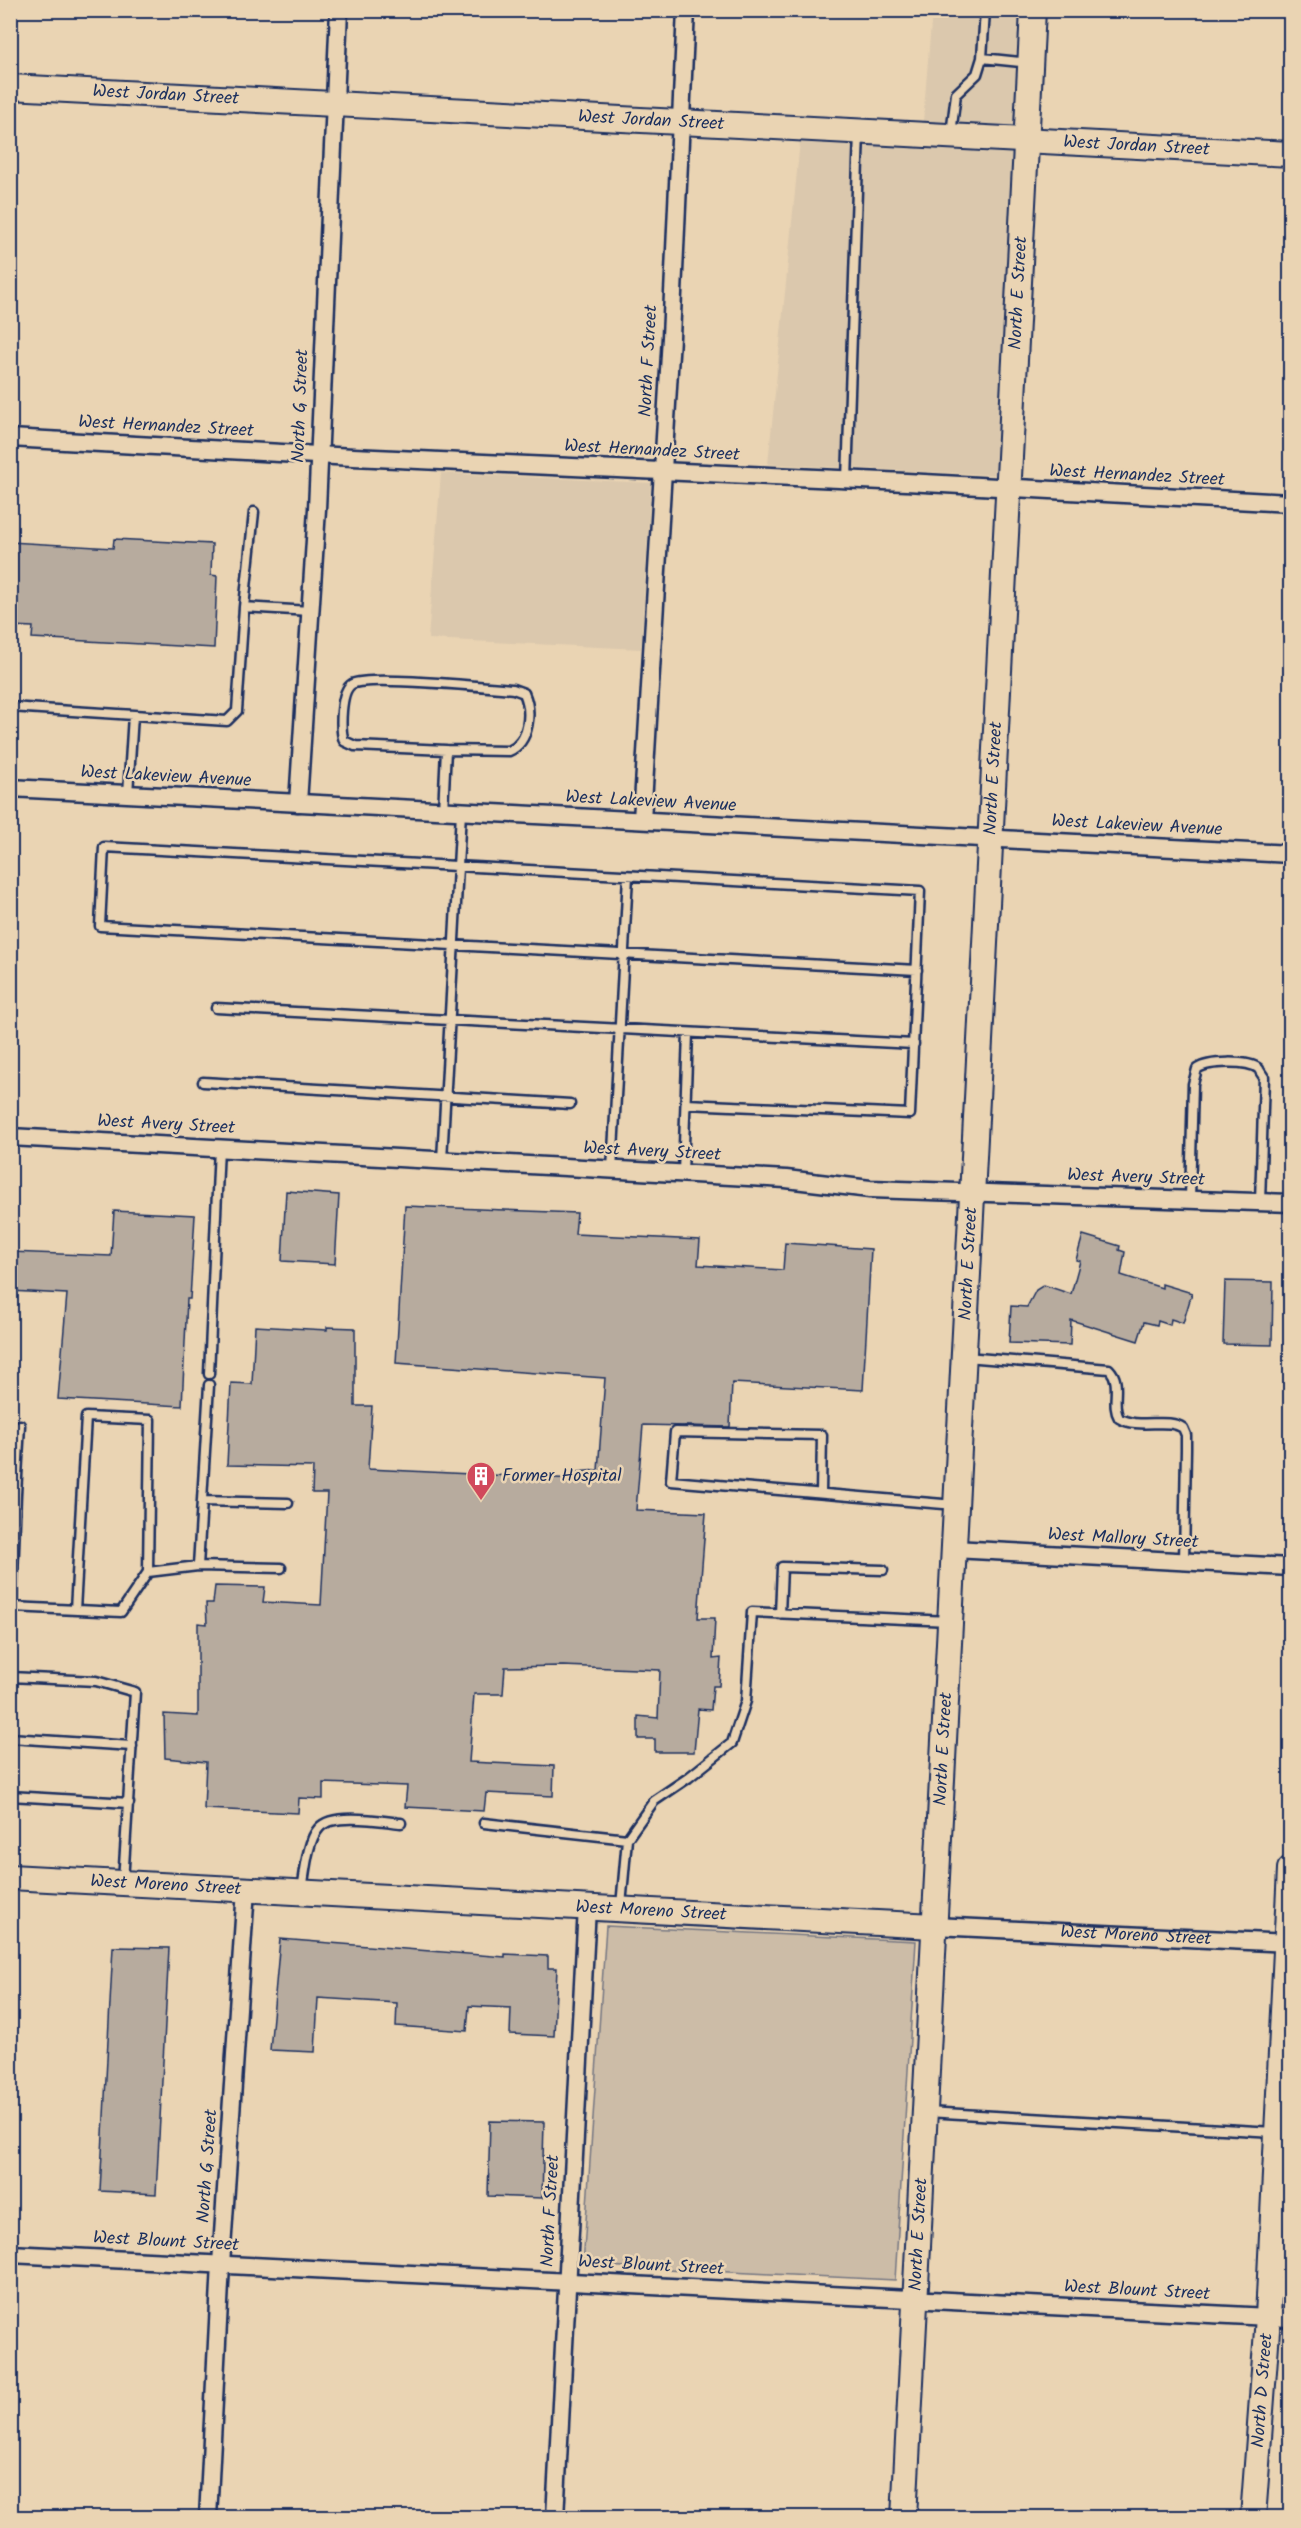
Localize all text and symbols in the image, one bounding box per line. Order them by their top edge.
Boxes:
street label: West Jordan Street [92,77,241,114]
street label: West Jordan Street [577,102,726,139]
street label: West Jordan Street [1063,128,1211,164]
street label: North E Street [1001,234,1036,350]
street label: North F Street [632,303,666,418]
street label: North G Street [285,348,318,463]
street label: West Hernandez Street [78,408,255,446]
street label: West Hernandez Street [564,432,741,470]
street label: West Hernandez Street [1049,457,1226,495]
street label: North E Street [976,720,1011,836]
street label: West Lakeview Avenue [80,758,252,796]
street label: West Lakeview Avenue [565,783,737,821]
street label: West Lakeview Avenue [1051,807,1223,845]
street label: West Avery Street [96,1107,237,1143]
street label: West Avery Street [582,1134,723,1170]
street label: West Avery Street [1067,1161,1206,1195]
street label: North E Street [951,1205,986,1321]
building icon: Former Hospital [465,1460,497,1502]
place label: Former Hospital [502,1462,622,1491]
street label: West Mallory Street [1047,1521,1200,1557]
street label: North E Street [926,1691,961,1806]
street label: West Moreno Street [90,1867,243,1904]
street label: West Moreno Street [575,1893,728,1930]
street label: West Moreno Street [1060,1918,1213,1954]
street label: North G Street [190,2107,227,2224]
street label: North F Street [534,2153,568,2268]
street label: North E Street [901,2176,936,2292]
street label: West Blount Street [92,2224,241,2260]
street label: West Blount Street [577,2248,726,2284]
street label: West Blount Street [1063,2273,1212,2309]
street label: North D Street [1244,2331,1281,2449]

